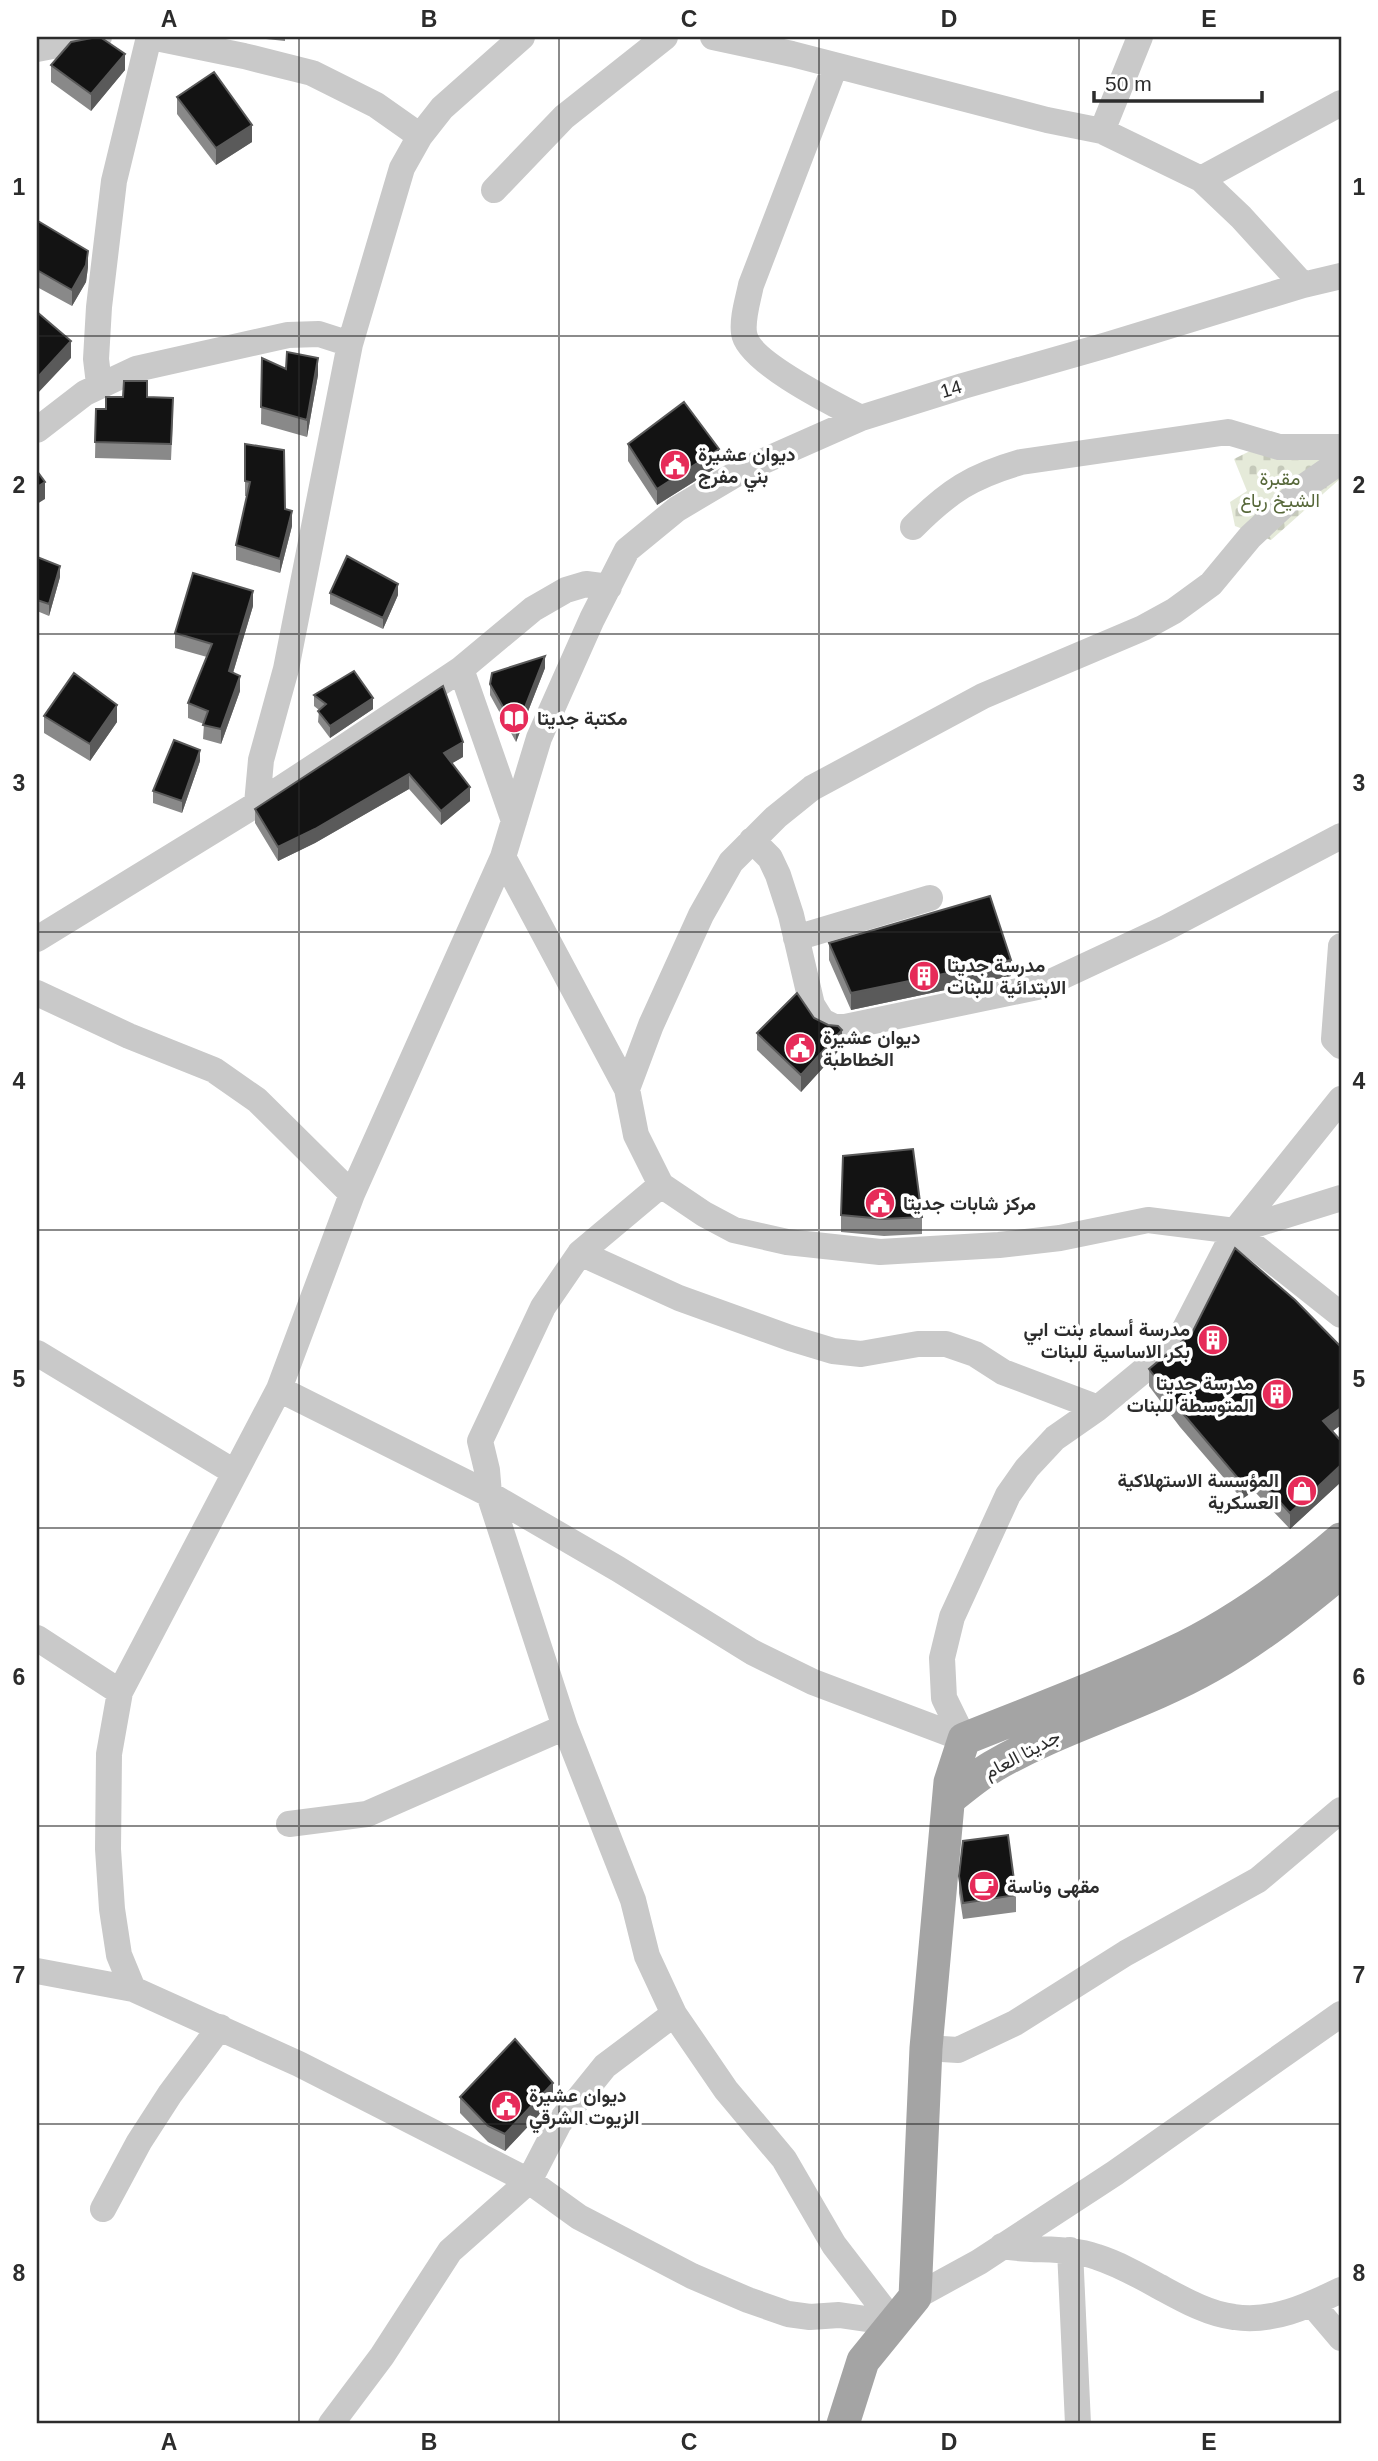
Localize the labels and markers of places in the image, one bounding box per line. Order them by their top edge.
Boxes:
place label: ديوان عشيرة بني مفرج [698,444,796,493]
public building icon: ديوان عشيرة بني مفرج [658,448,692,482]
library icon: مكتبة جديتا [497,701,531,735]
place label: مكتبة جديتا [537,708,628,730]
place label: مدرسة جديتا الابتدائية للبنات [947,955,1066,999]
building icon: مدرسة جديتا الابتدائية للبنات [907,959,941,993]
place label: ديوان عشيرة الخطاطبة [823,1027,921,1071]
public building icon: ديوان عشيرة الخطاطبة [783,1031,817,1065]
public building icon: مركز شابات جديتا [863,1186,897,1220]
place label: مركز شابات جديتا [903,1193,1036,1216]
place label: مدرسة أسماء بنت ابي بكر الاساسية للبنات [1023,1319,1190,1364]
building icon: مدرسة أسماء بنت ابي بكر الاساسية للبنات [1196,1323,1230,1357]
place label: مدرسة جديتا المتوسطة للبنات [1127,1373,1254,1418]
building icon: مدرسة جديتا المتوسطة للبنات [1260,1377,1294,1411]
place label: المؤسسة الاستهلاكية العسكرية [1117,1470,1279,1515]
shop icon: المؤسسة الاستهلاكية العسكرية [1285,1474,1319,1508]
cafe icon: مقهى وناسة [967,1869,1001,1903]
place label: مقهى وناسة [1007,1876,1100,1899]
place label: ديوان عشيرة الزيوت الشرقي [529,2085,639,2134]
public building icon: ديوان عشيرة الزيوت الشرقي [489,2089,523,2123]

